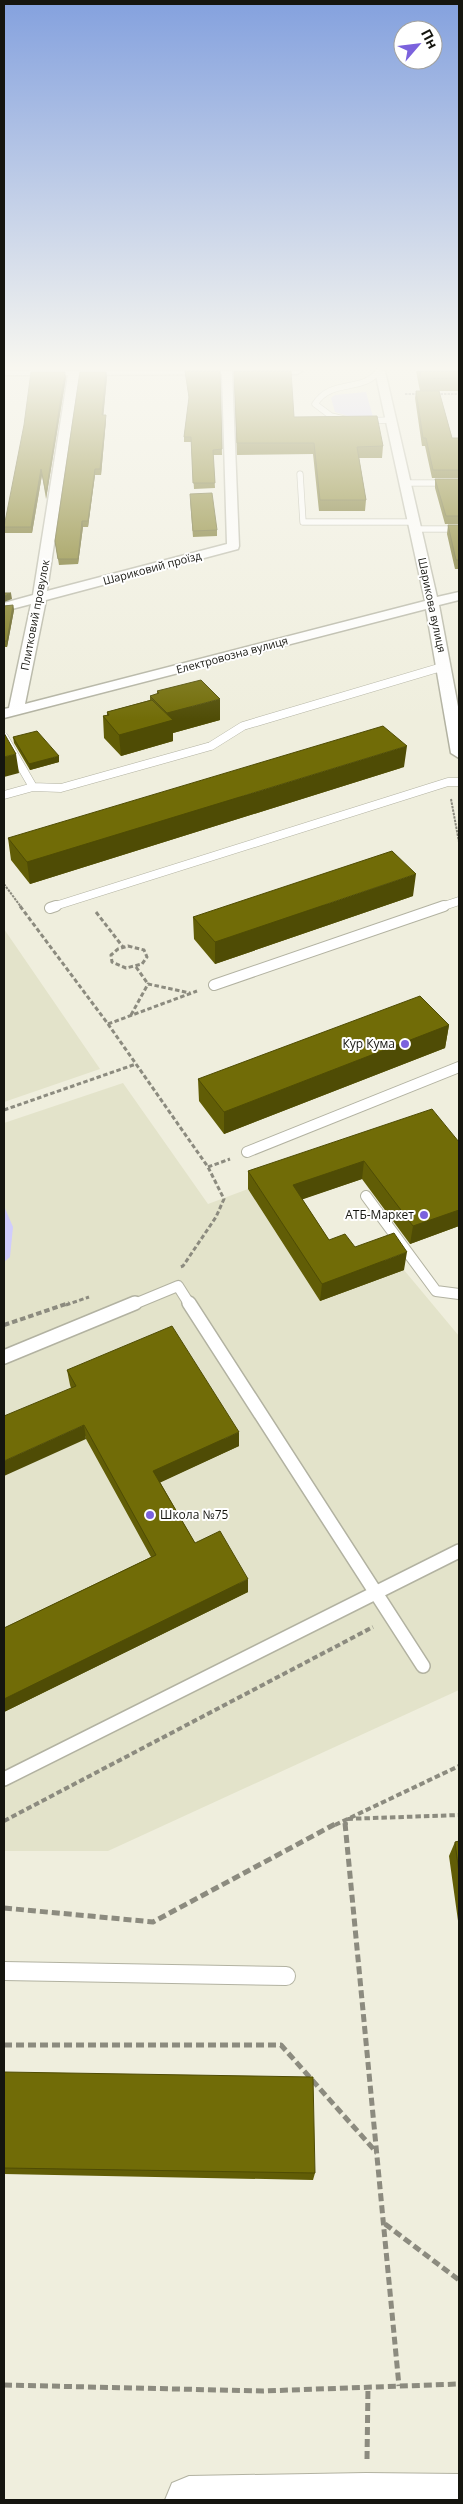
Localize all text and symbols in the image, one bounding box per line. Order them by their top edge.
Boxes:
north arrow [393,20,443,70]
text: Пн [417,26,443,52]
street label: Шариковий проїзд [101,547,203,588]
street label: Шарикова вулиця [415,556,450,654]
street label: Плитковий провулок [16,558,53,672]
street label: Електровозна вулиця [174,632,289,677]
place label: Кур Кума [342,1035,395,1052]
marker: Кур Кума [399,1038,411,1050]
place label: АТБ-Маркет [345,1206,414,1223]
marker: АТБ-Маркет [418,1209,430,1221]
place label: Школа №75 [160,1506,229,1523]
marker: Школа №75 [144,1509,156,1521]

